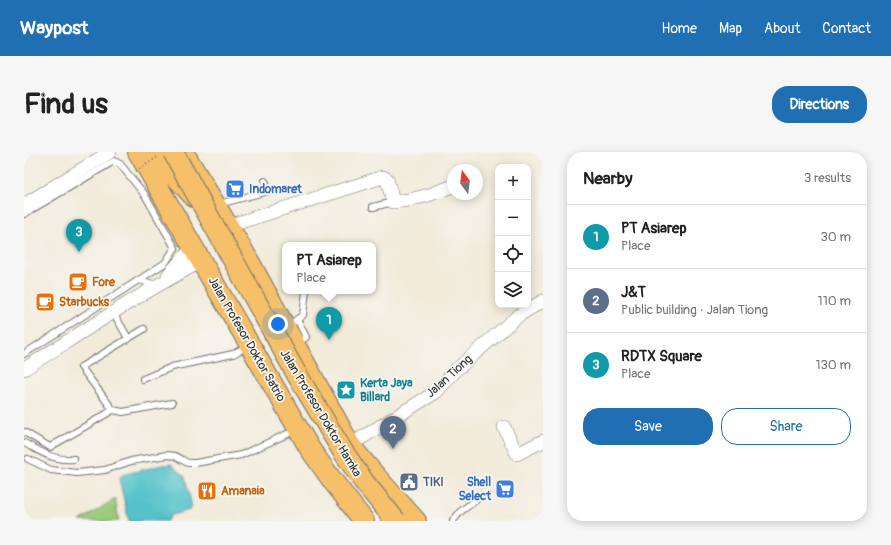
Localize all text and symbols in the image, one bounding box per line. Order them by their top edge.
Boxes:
text: Waypost [20,16,89,40]
text: Home [662,20,697,37]
text: Map [719,20,742,37]
text: About [764,20,800,37]
text: Contact [822,20,871,37]
button: Directions [772,86,867,123]
text: Find us [24,87,108,122]
north arrow [447,164,483,200]
map controls [495,164,531,308]
button: + [495,164,531,200]
text: Nearby [583,168,632,189]
text: 3 results [804,170,851,186]
supermarket icon: Indomaret [224,178,246,200]
place label: Indomaret [249,182,303,197]
button: − [495,200,531,236]
pin: 3 [66,219,92,252]
text: PT Asiarep [621,219,686,238]
text: 1 [593,229,599,245]
text: 30 m [821,229,851,245]
button: locate [495,236,531,272]
text: Place [621,238,650,254]
popup [282,242,376,294]
text: PT Asiarep [296,251,362,270]
text: Place [296,270,326,286]
cafe icon: Fore [67,271,89,293]
button: layers [495,272,531,308]
street label: Jalan Profesor Doktor Satrio [205,274,289,405]
place label: Fore [92,275,116,290]
text: J&T [621,283,646,302]
cafe icon: Starbucks [34,291,56,313]
text: 2 [592,293,600,309]
text: 110 m [818,293,851,309]
place label: Starbucks [59,295,110,310]
text: Public building · Jalan Tiong [621,302,768,318]
pin: 1 [316,307,342,340]
your location [268,314,288,334]
street label: Jalan Profesor Doktor Hamka [277,347,365,480]
text: RDTX Square [621,347,702,366]
street label: Jalan Tiong [423,352,475,401]
text: 3 [592,357,600,373]
text: 130 m [815,357,851,373]
text: Place [621,366,650,382]
place label: Kerta Jaya Billard [360,376,413,405]
place icon: Kerta Jaya Billard [335,379,357,401]
button: Save [583,408,713,445]
button: Share [721,408,851,445]
pin: 2 [380,416,406,449]
public building icon: TIKI [398,471,420,493]
place label: TIKI [422,475,444,490]
place label: Shell Select [458,475,492,504]
supermarket icon: Shell Select [494,478,516,500]
restaurant icon: Amanaia [196,480,218,502]
place label: Amanaia [221,484,265,499]

